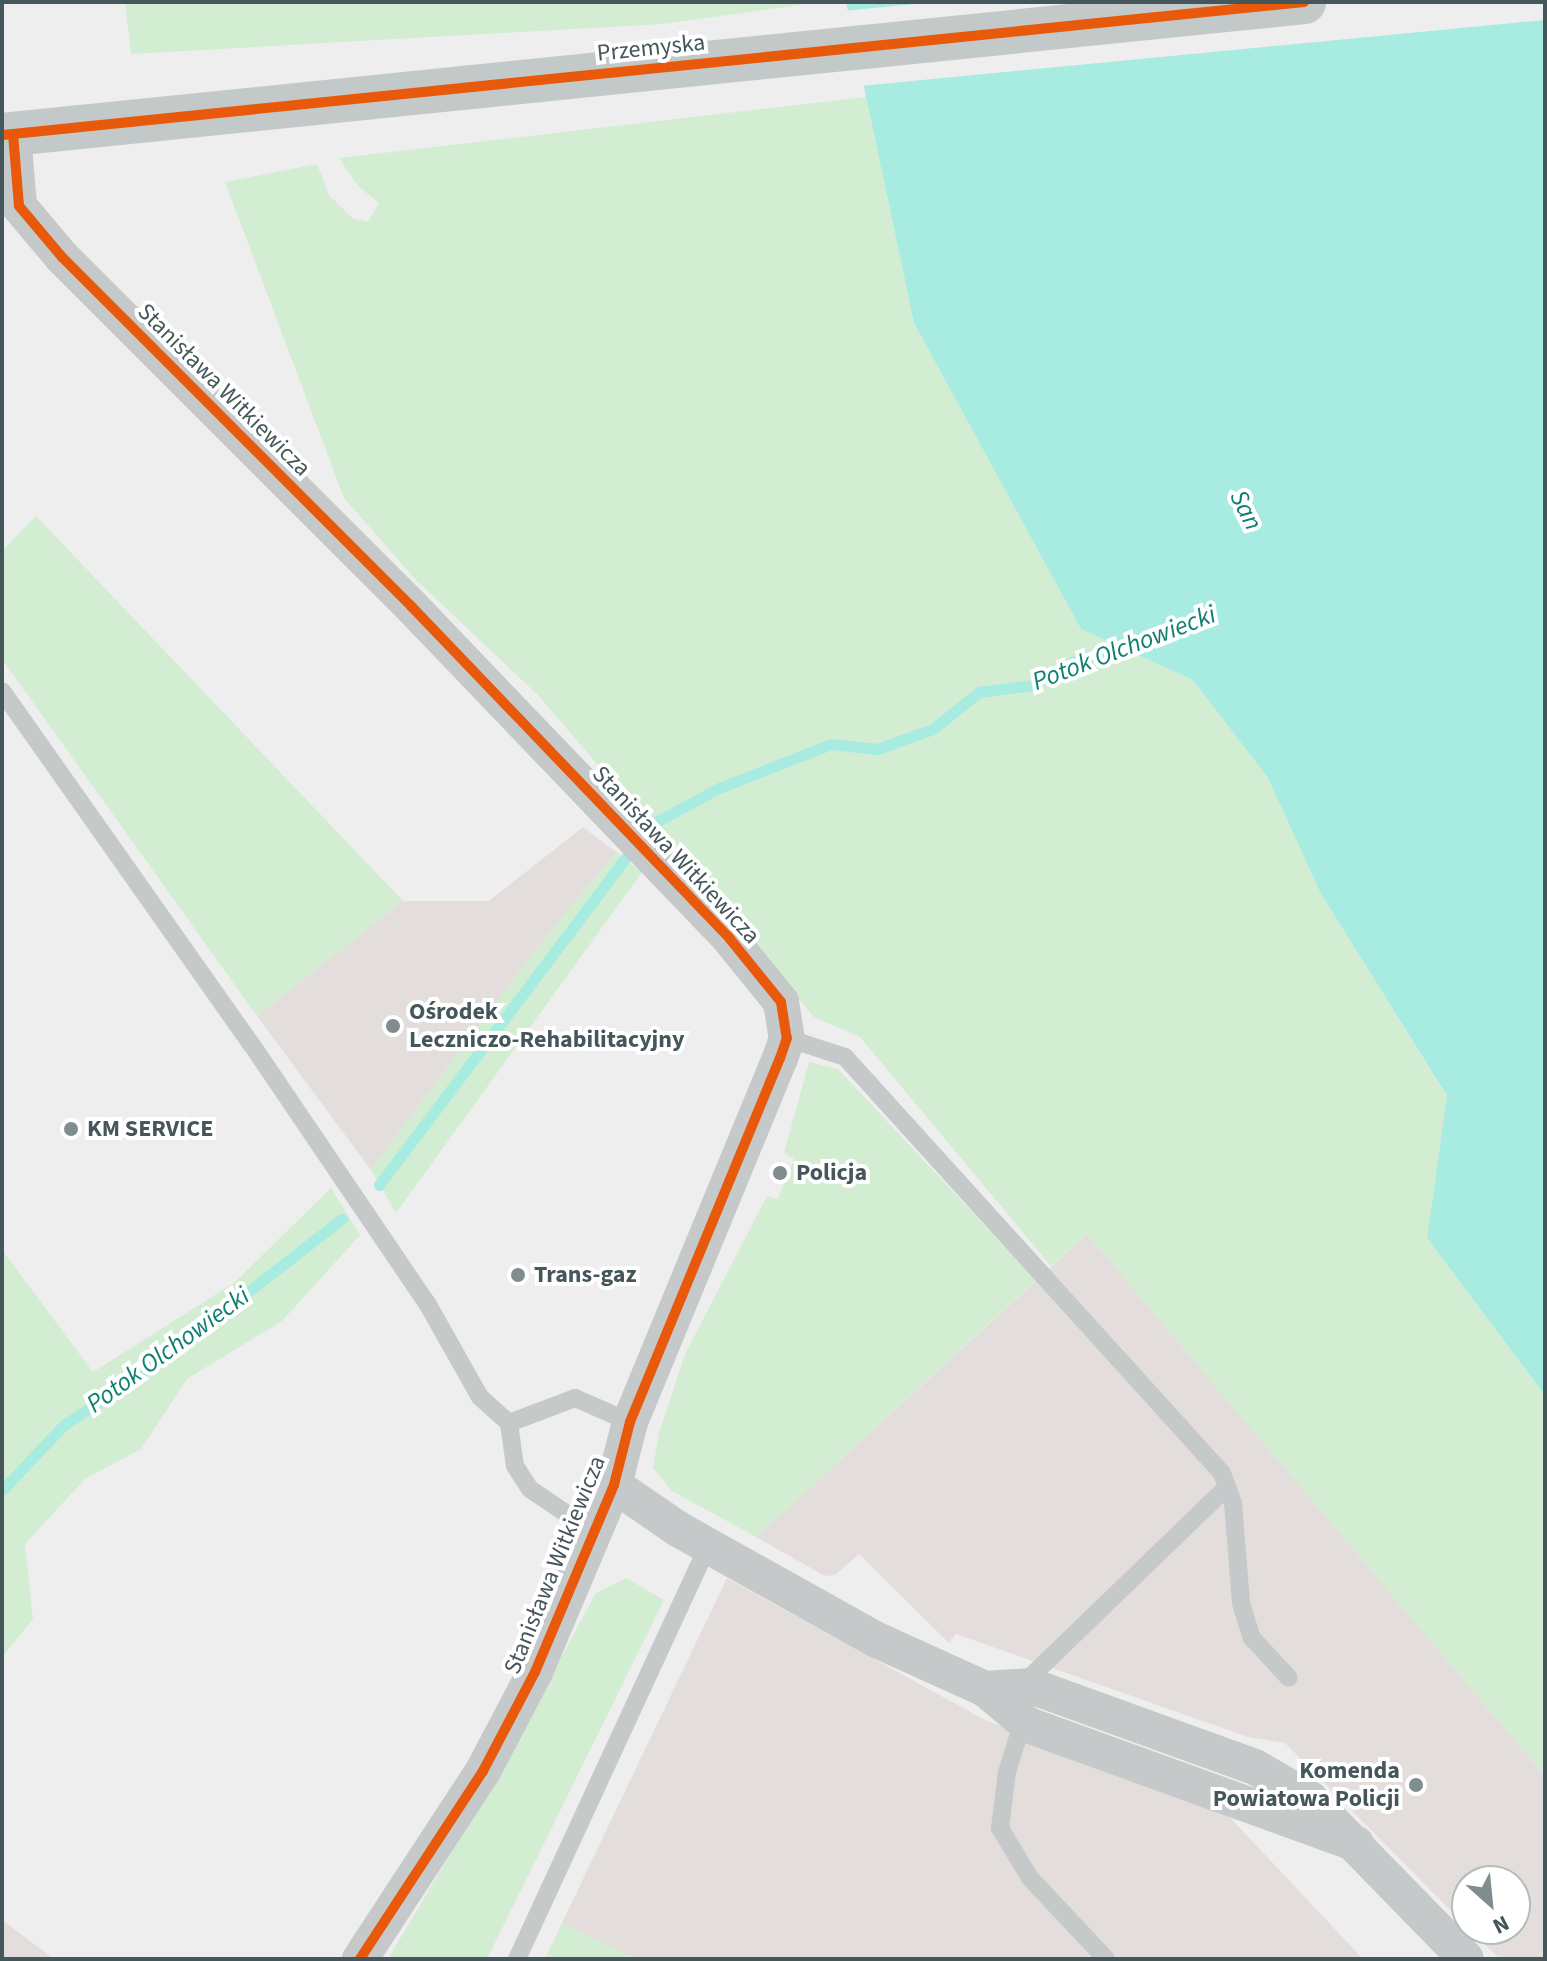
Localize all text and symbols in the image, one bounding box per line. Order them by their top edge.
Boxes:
street label: Przemyska [596,28,706,68]
street label: Stanisława Witkiewicza [132,298,316,482]
water label: San [1223,485,1269,535]
water label: Potok Olchowiecki [1028,599,1220,697]
street label: Stanisława Witkiewicza [586,760,766,950]
place label: Ośrodek Leczniczo-Rehabilitacyjny [409,998,684,1054]
marker: Ośrodek Leczniczo-Rehabilitacyjny [384,1017,402,1035]
place label: KM SERVICE [87,1115,213,1143]
marker: KM SERVICE [62,1120,80,1138]
place label: Policja [796,1159,867,1187]
marker: Policja [771,1164,789,1182]
place label: Trans-gaz [534,1261,636,1289]
marker: Trans-gaz [509,1266,527,1284]
water label: Potok Olchowiecki [80,1280,256,1420]
street label: Stanisława Witkiewicza [498,1452,612,1678]
place label: Komenda Powiatowa Policji [1213,1757,1400,1813]
marker: Komenda Powiatowa Policji [1407,1776,1425,1794]
north arrow [1451,1865,1531,1945]
text: N [1487,1907,1515,1942]

